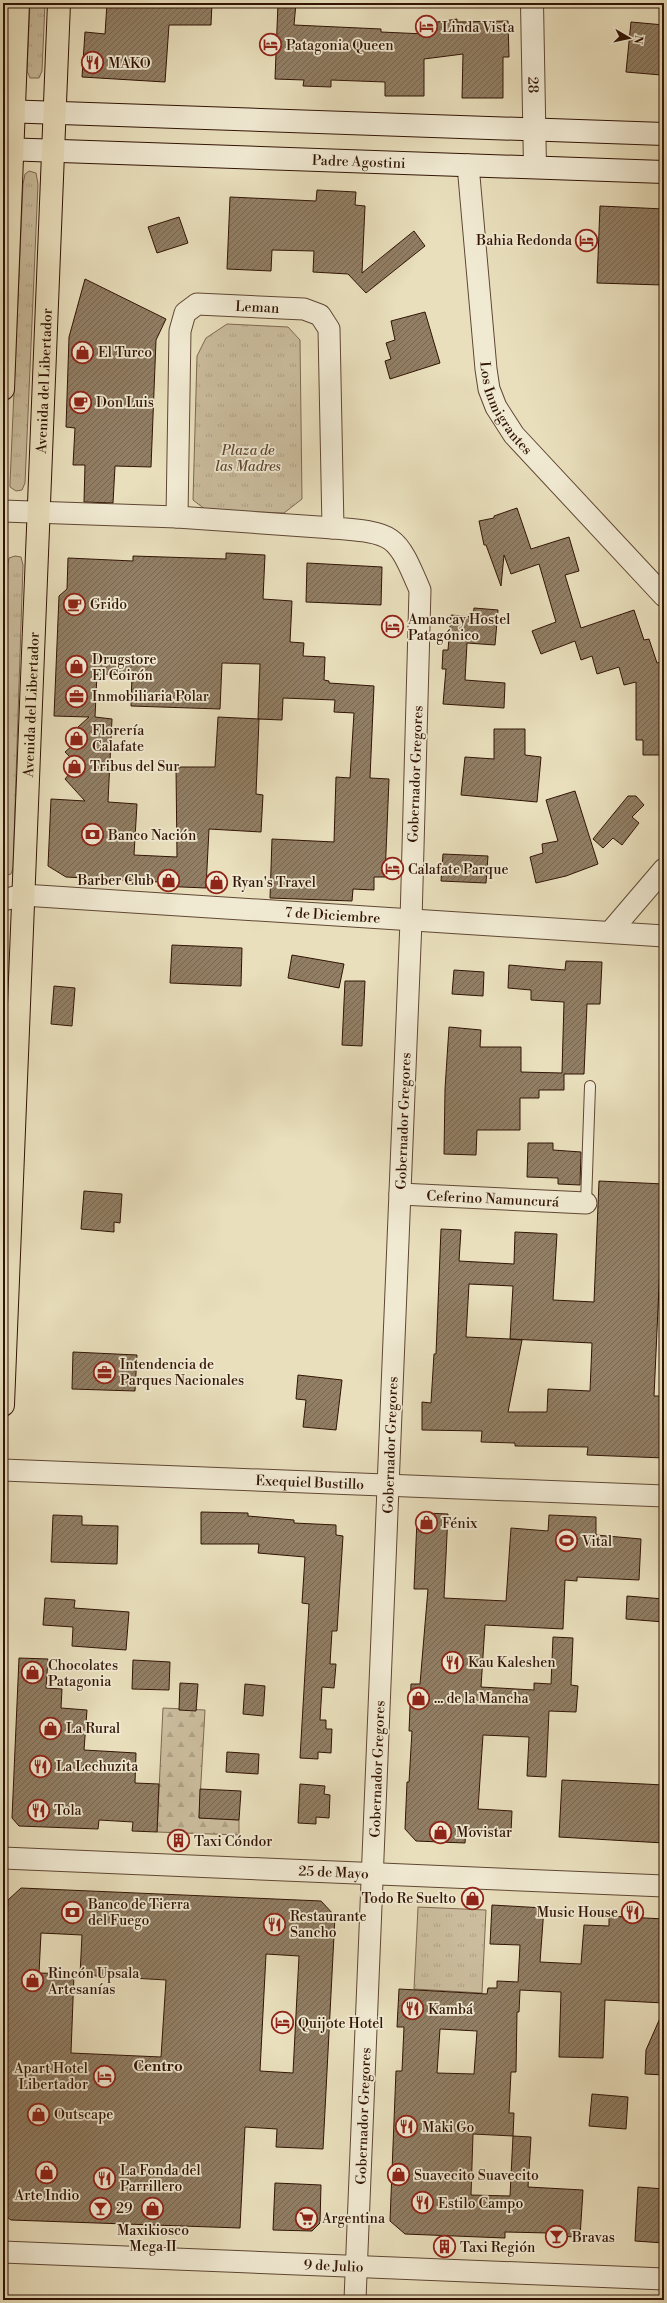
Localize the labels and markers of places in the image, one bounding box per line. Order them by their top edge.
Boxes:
hotel icon: Linda Vista [413,14,439,40]
place label: Linda Vista [442,19,515,37]
hotel icon: Patagonia Queen [257,32,283,58]
place label: Patagonia Queen [286,37,394,55]
restaurant icon: MAKO [80,50,106,76]
place label: MAKO [108,55,151,73]
hotel icon: Bahia Redonda [574,227,600,253]
place label: Bahia Redonda [475,232,573,250]
shop icon: El Turco [69,339,95,365]
place label: El Turco [98,344,152,362]
cafe icon: Don Luis [68,389,94,415]
place label: Don Luis [96,394,154,412]
cafe icon: Grido [61,591,87,617]
place label: Grido [90,596,127,614]
place label: Amancay Hostel Patagónico [407,611,510,645]
hotel icon: Amancay Hostel Patagónico [380,614,406,640]
place label: Drugstore El Coirón [92,651,156,685]
shop icon: Drugstore El Coirón [64,654,90,680]
office icon: Inmobiliaria Polar [63,683,89,709]
place label: Inmobiliaria Polar [92,688,209,706]
place label: Florería Calafate [92,722,145,756]
shop icon: Florería Calafate [63,725,89,751]
shop icon: Tribus del Sur [61,753,87,779]
place label: Tribus del Sur [90,758,179,776]
bank icon: Banco Nación [79,822,105,848]
place label: Banco Nación [107,827,197,845]
hotel icon: Calafate Parque [379,856,405,882]
place label: Calafate Parque [408,861,508,879]
shop icon: Barber Club [156,867,182,893]
shop icon: Ryan's Travel [203,869,229,895]
place label: Barber Club [76,872,154,890]
place label: Ryan's Travel [232,874,316,892]
place label: Intendencia de Parques Nacionales [120,1356,244,1390]
office icon: Intendencia de Parques Nacionales [91,1359,117,1385]
shop icon: Fénix [414,1510,440,1536]
place label: Fénix [442,1515,478,1533]
sports icon: Vital [554,1528,580,1554]
place label: Vital [581,1533,612,1551]
restaurant icon: Kau Kaleshen [439,1649,465,1675]
place label: Kau Kaleshen [468,1654,556,1672]
place label: Chocolates Patagonia [48,1657,118,1691]
shop icon: Chocolates Patagonia [20,1660,46,1686]
shop icon: ... de la Mancha [405,1685,431,1711]
place label: ... de la Mancha [434,1690,529,1708]
shop icon: La Rural [38,1715,64,1741]
place label: La Rural [66,1720,120,1738]
restaurant icon: La Lechuzita [27,1753,53,1779]
place label: La Lechuzita [56,1758,139,1776]
restaurant icon: Tola [25,1797,51,1823]
place label: Tola [54,1802,83,1820]
shop icon: Movistar [427,1819,453,1845]
place label: Movistar [456,1824,512,1842]
building icon: Taxi Cóndor [166,1828,192,1854]
place label: Taxi Cóndor [194,1833,272,1851]
shop icon: Todo Re Suelto [459,1885,485,1911]
place label: Todo Re Suelto [361,1890,456,1908]
place label: Banco de Tierra del Fuego [87,1896,191,1930]
bank icon: Banco de Tierra del Fuego [60,1899,86,1925]
restaurant icon: Music House [620,1899,646,1925]
place label: Music House [537,1904,618,1922]
place label: Restaurante Sancho [290,1908,366,1942]
restaurant icon: Restaurante Sancho [261,1911,287,1937]
place label: Rincón Upsala Artesanías [47,1965,140,1999]
shop icon: Rincón Upsala Artesanías [20,1968,46,1994]
restaurant icon: Kambá [399,1996,425,2022]
place label: Kambá [428,2001,474,2019]
hotel icon: Quijote Hotel [270,2010,296,2036]
place label: Quijote Hotel [298,2015,383,2033]
place label: Apart Hotel Libertador [13,2060,88,2094]
hotel icon: Apart Hotel Libertador [91,2063,117,2089]
shop icon: Outscape [25,2101,51,2127]
place label: Outscape [54,2106,113,2124]
restaurant icon: Maki Go [394,2114,420,2140]
place label: Maki Go [422,2119,475,2137]
shop icon: Arte Indio [34,2160,60,2186]
place label: La Fonda del Parrillero [120,2162,201,2196]
shop icon: Suavecito Suavecito [386,2162,412,2188]
restaurant icon: La Fonda del Parrillero [92,2165,118,2191]
place label: Suavecito Suavecito [414,2167,539,2185]
place label: Arte Indio [14,2187,80,2205]
restaurant icon: Estilo Campo [409,2190,435,2216]
bar icon: 29 [88,2195,114,2221]
shop icon: Maxikiosco Mega II [140,2195,166,2221]
place label: Estilo Campo [438,2195,523,2213]
place label: 29 [116,2200,132,2218]
supermarket icon: Argentina [294,2205,320,2231]
place label: Argentina [321,2210,386,2228]
place label: Maxikiosco Mega II [117,2222,189,2256]
bar icon: Bravas [543,2224,569,2250]
place label: Bravas [571,2229,615,2247]
building icon: Taxi Región [431,2234,457,2260]
place label: Taxi Región [460,2239,536,2257]

